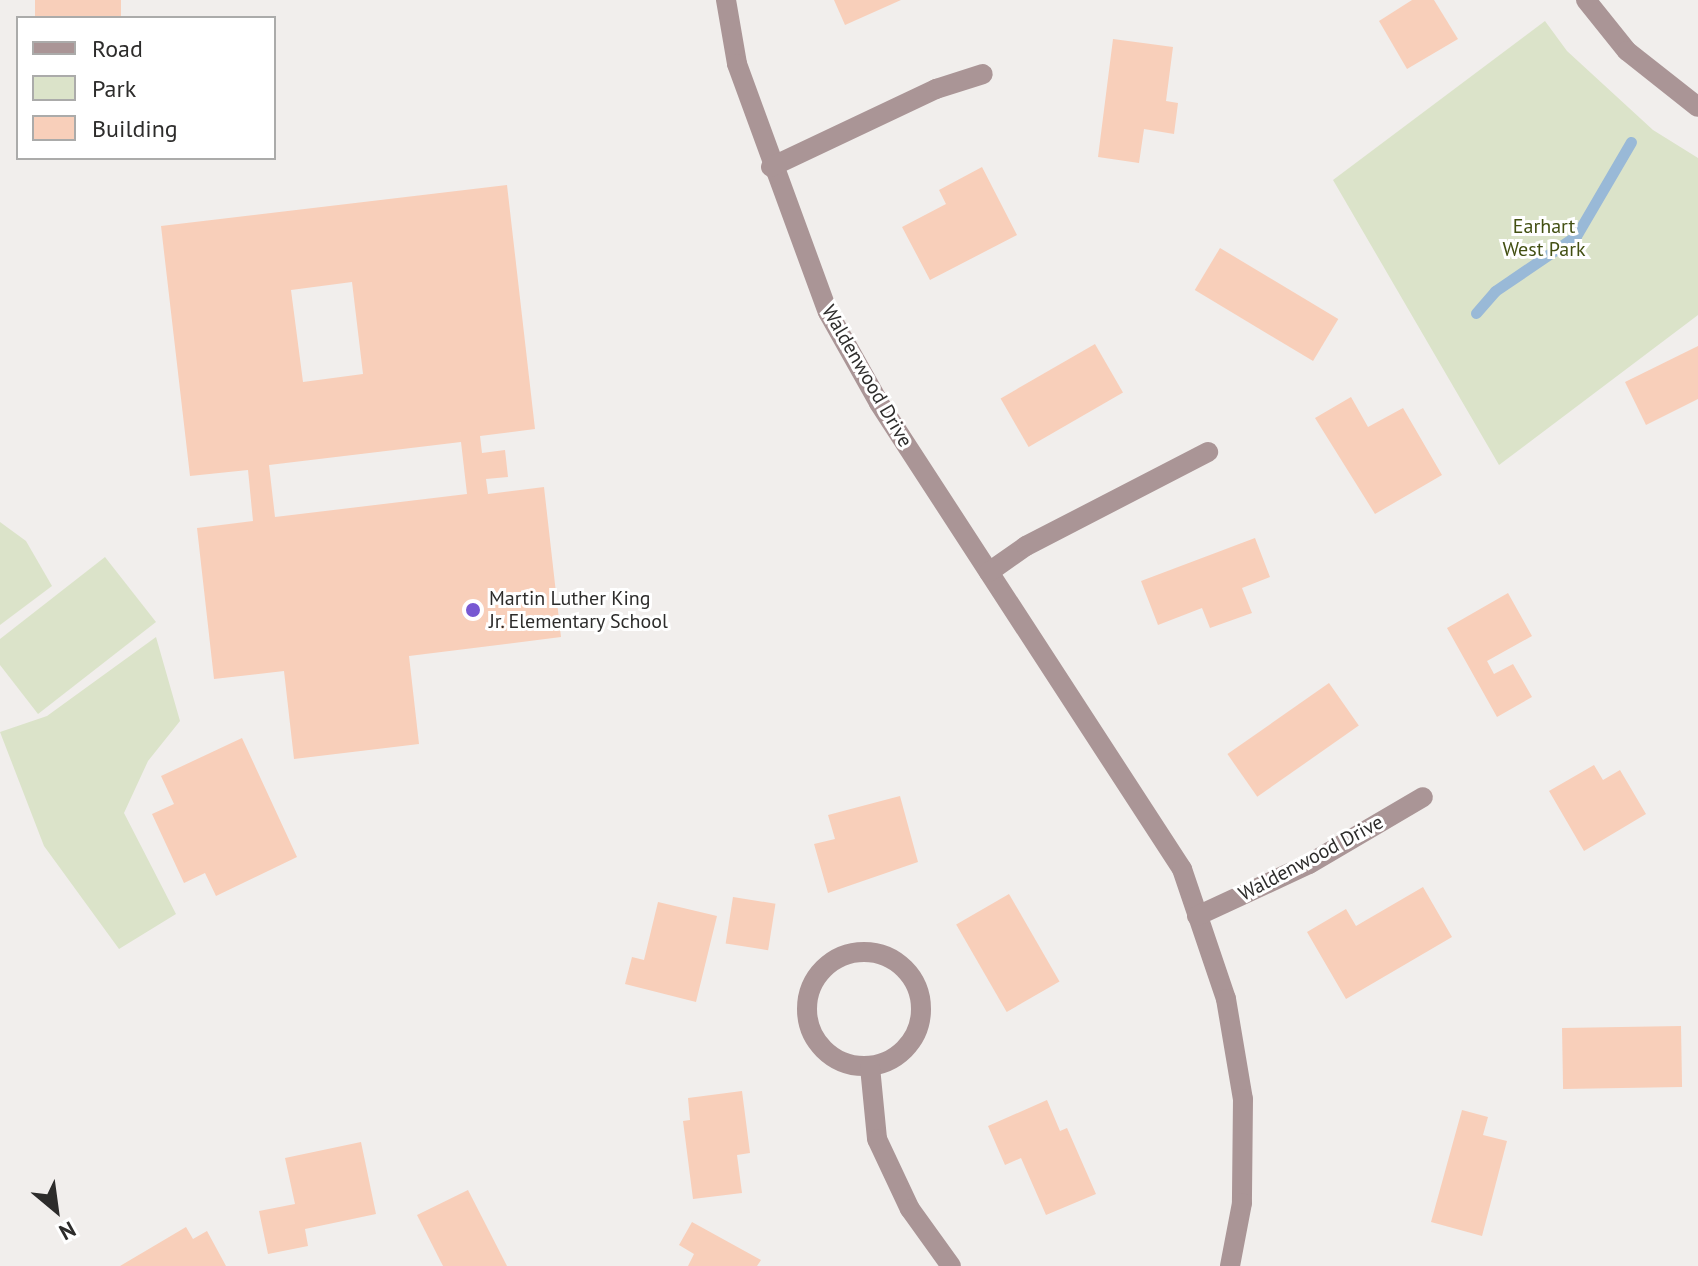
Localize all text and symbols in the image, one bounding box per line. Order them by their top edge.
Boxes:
legend [16,16,276,160]
text: Road [92,33,143,64]
text: Park [92,73,136,104]
text: Building [92,113,178,144]
park label: Earhart West Park [1502,215,1586,262]
street label: Waldenwood Drive [817,301,917,451]
place label: Martin Luther King Jr. Elementary School [489,586,670,633]
marker: Martin Luther King Jr. Elementary School [464,601,482,619]
street label: Waldenwood Drive [1235,810,1387,906]
north arrow [16,1170,96,1250]
text: N [55,1215,81,1247]

